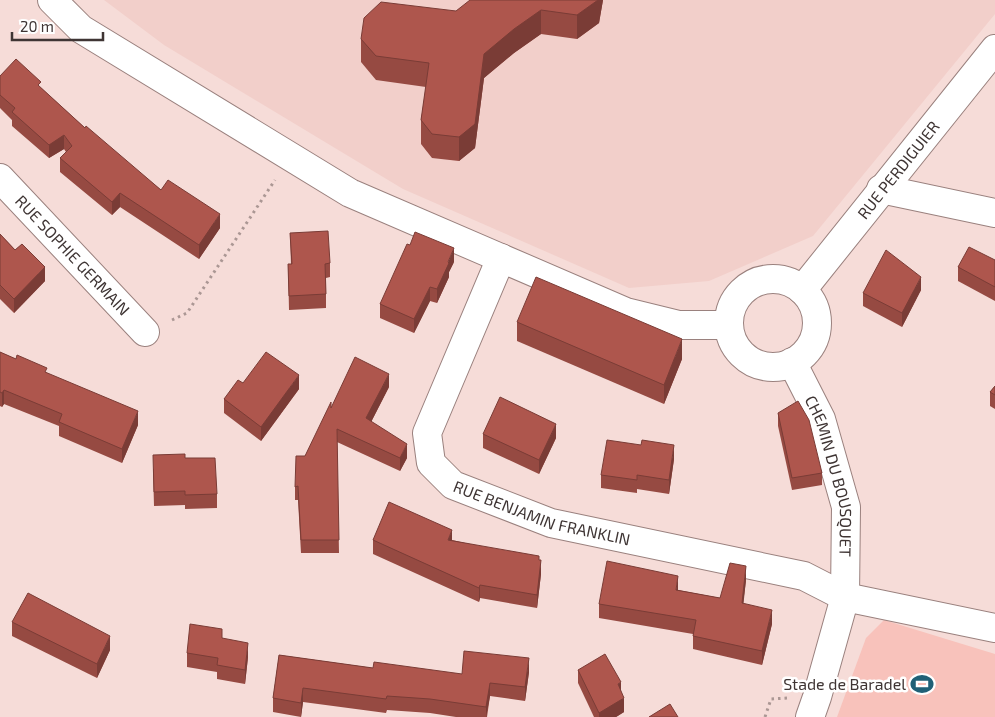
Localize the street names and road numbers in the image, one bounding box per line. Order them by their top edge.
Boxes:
street label: RUE PERDIGUIER [853,117,943,222]
street label: RUE SOPHIE GERMAIN [12,191,134,319]
street label: CHEMIN DU BOUSQUET [802,392,856,557]
street label: RUE BENJAMIN FRANKLIN [451,476,632,548]

